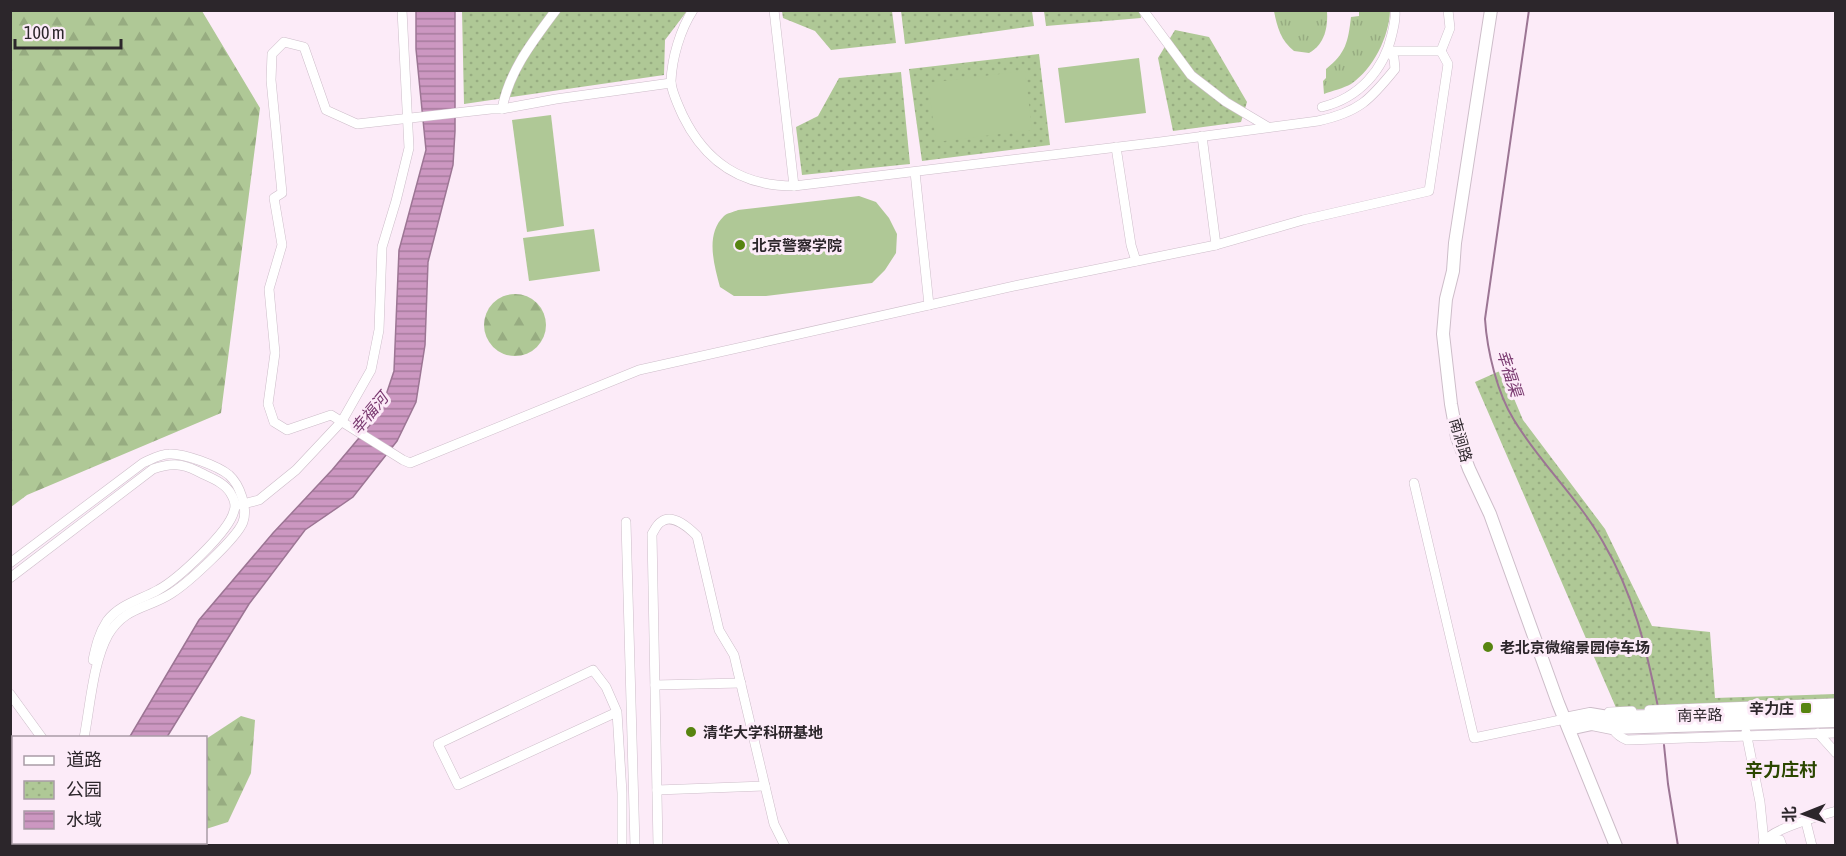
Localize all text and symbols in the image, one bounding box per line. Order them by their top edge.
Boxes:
scale bar [15,12,122,50]
text: 100 m [24,22,65,43]
place label: 北京警察学院 [752,237,842,254]
marker: 北京警察学院 [733,238,747,252]
water label: 幸福渠 [1494,347,1527,401]
water label: 幸福河 [347,387,393,437]
street label: 南涧路 [1447,416,1475,464]
place label: 老北京微缩景园停车场 [1500,639,1650,656]
marker: 老北京微缩景园停车场 [1481,640,1495,654]
place label: 辛力庄 [1749,700,1794,717]
marker: 辛力庄 [1799,701,1813,715]
street label: 南辛路 [1677,706,1723,724]
place label: 清华大学科研基地 [703,724,823,741]
marker: 清华大学科研基地 [684,725,698,739]
legend [12,736,207,844]
text: 道路 [66,749,102,770]
district label: 辛力庄村 [1745,759,1817,780]
text: 公园 [66,779,102,800]
north arrow [1774,784,1834,844]
text: 北 [1780,806,1798,822]
text: 水域 [66,809,102,830]

